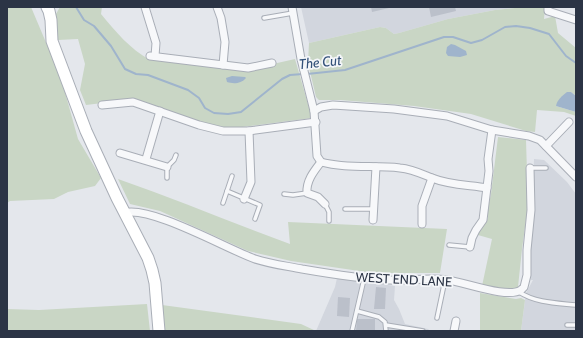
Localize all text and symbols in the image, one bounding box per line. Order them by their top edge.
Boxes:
water label: The Cut [298,51,343,73]
street label: WEST END LANE [355,268,453,290]

